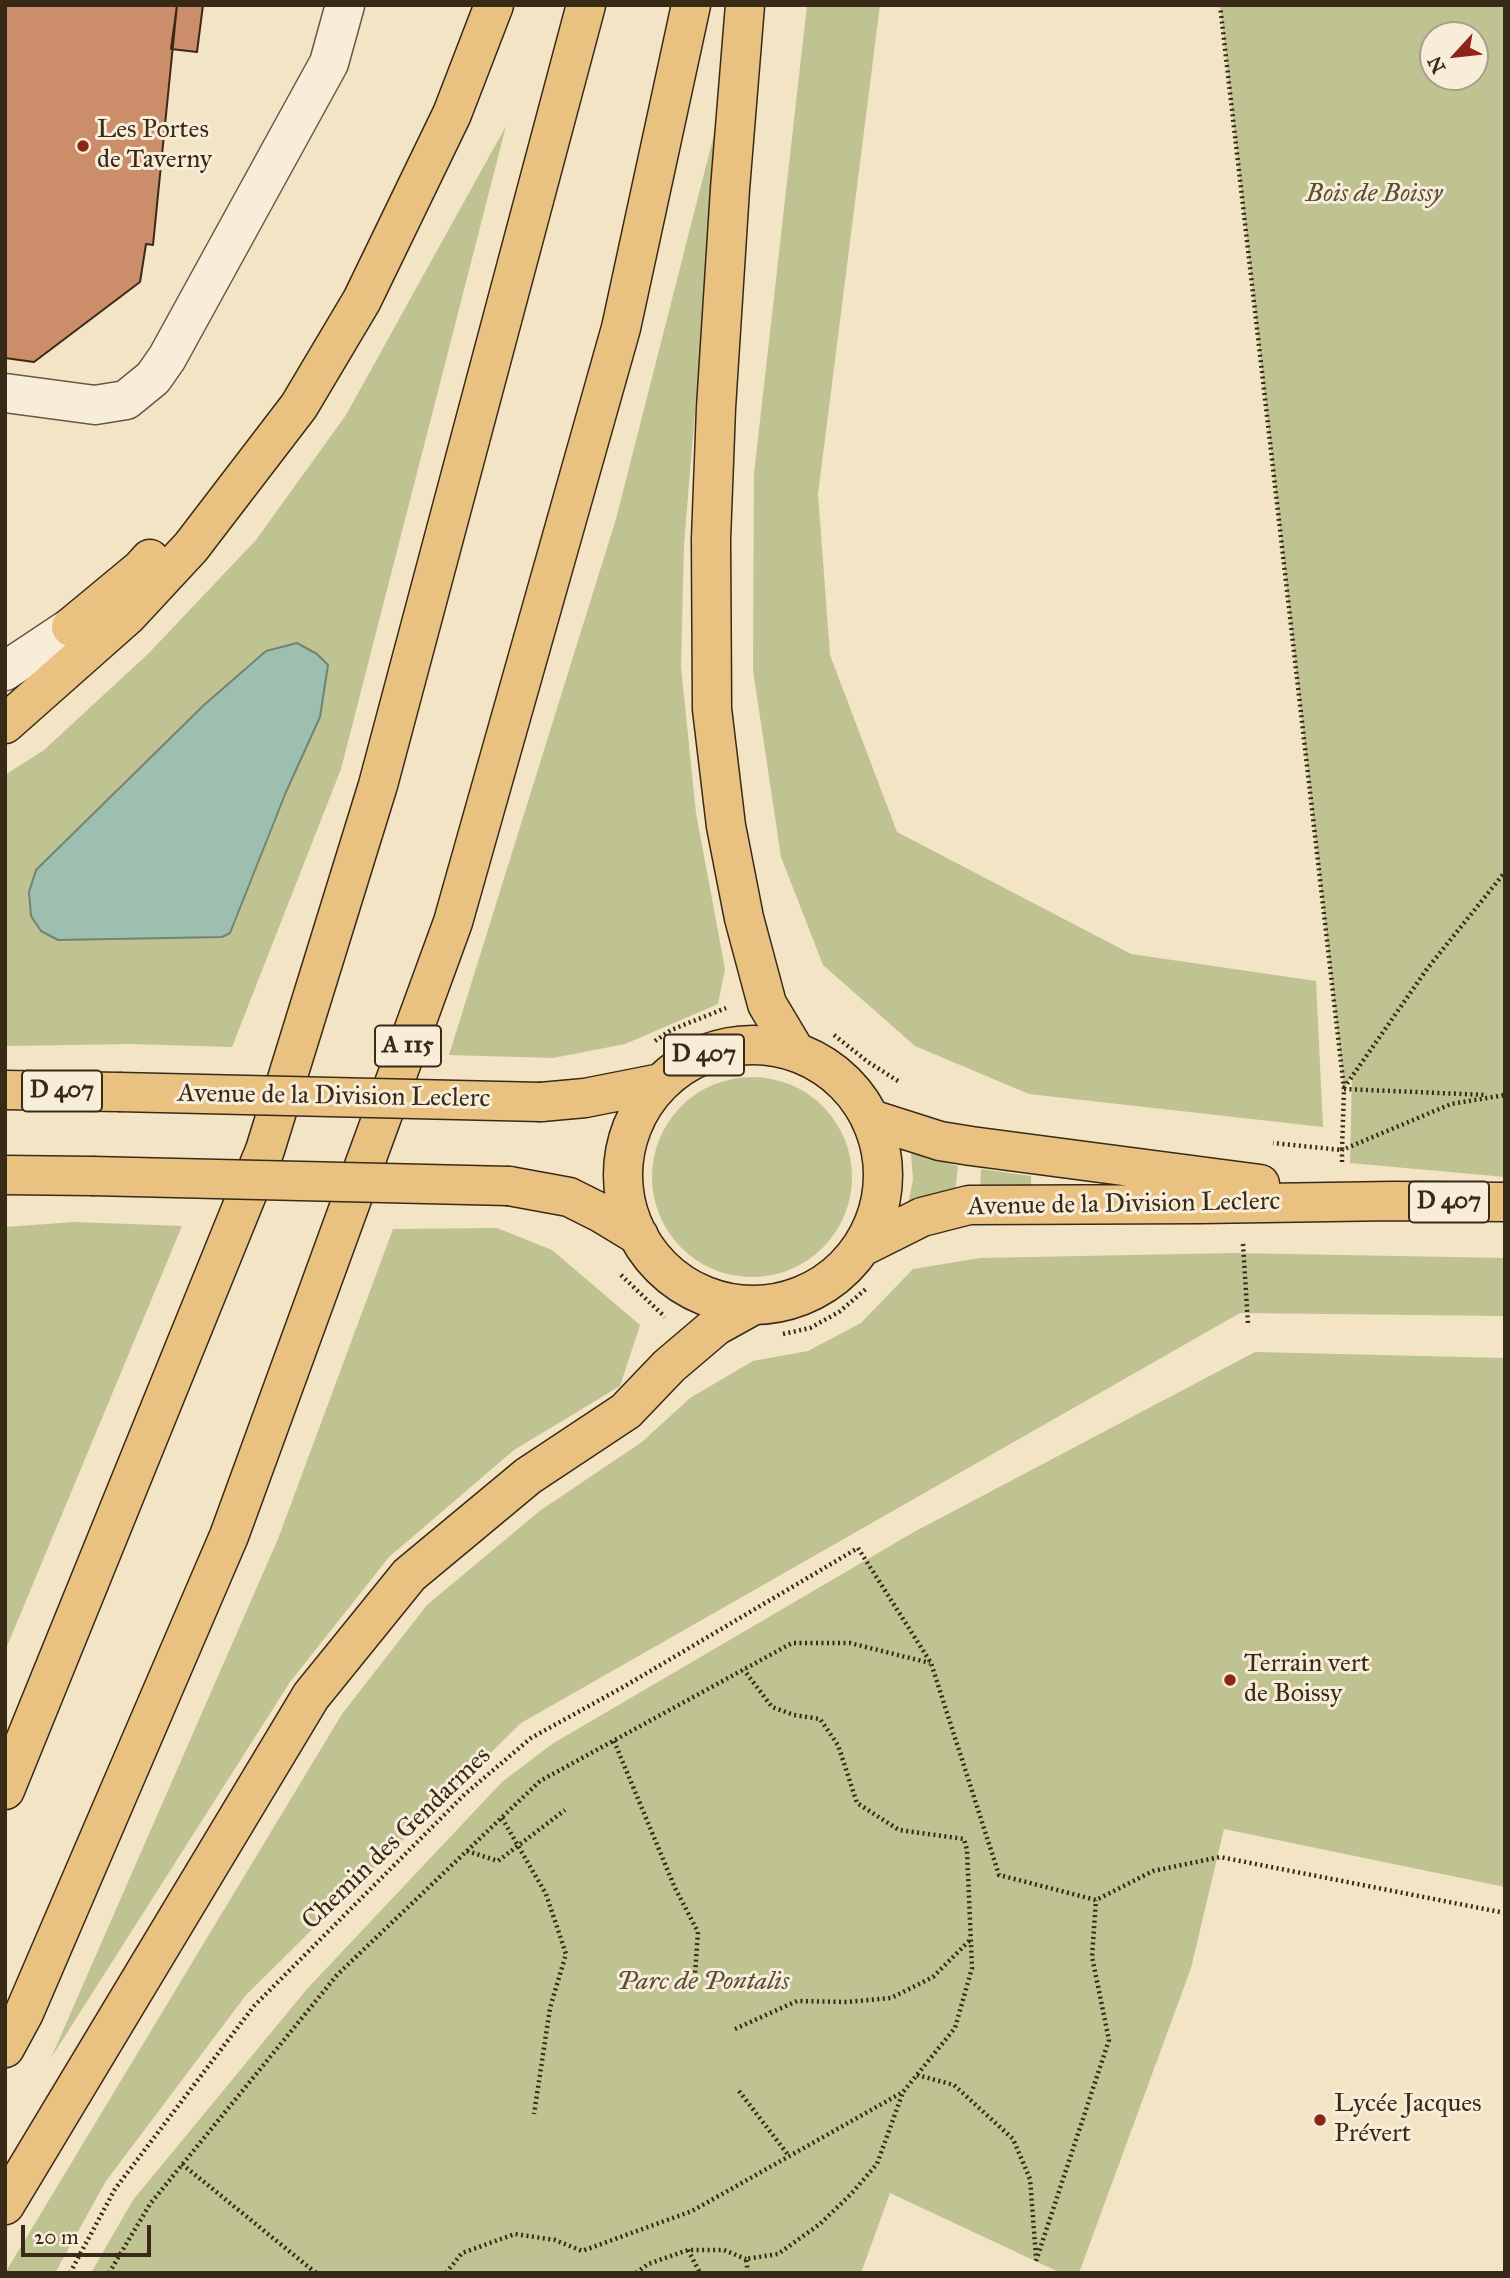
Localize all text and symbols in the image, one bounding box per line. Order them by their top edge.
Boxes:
north arrow [1419,21,1489,91]
text: N [1423,52,1451,77]
place label: Les Portes de Taverny [97,115,212,176]
marker: Les Portes de Taverny [75,138,91,154]
park label: Bois de Boissy [1306,179,1442,211]
road number: A 115 [375,1026,441,1066]
road number: D 407 [664,1035,744,1076]
road number: D 407 [22,1070,102,1112]
street label: Avenue de la Division Leclerc [177,1079,491,1115]
road number: D 407 [1409,1182,1489,1222]
street label: Avenue de la Division Leclerc [967,1187,1281,1223]
place label: Terrain vert de Boissy [1244,1649,1370,1710]
marker: Terrain vert de Boissy [1222,1672,1238,1688]
street label: Chemin des Gendarmes [296,1741,498,1937]
park label: Parc de Pontalis [617,1967,789,1999]
place label: Lycée Jacques Prévert [1334,2089,1482,2150]
marker: Lycée Jacques Prévert [1312,2112,1328,2128]
scale bar [24,2212,154,2256]
text: 20 m [34,2224,79,2250]

